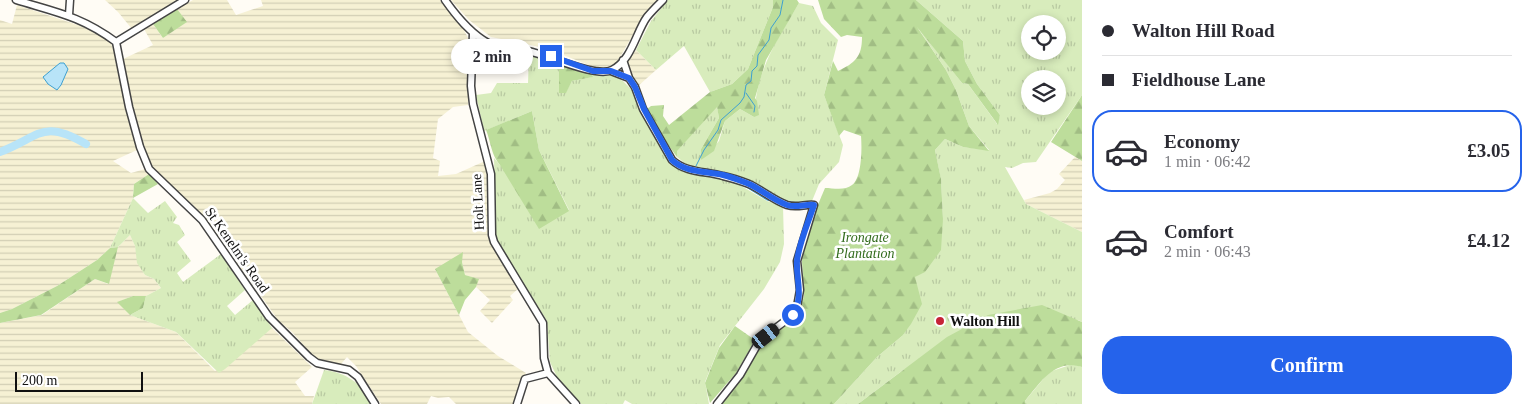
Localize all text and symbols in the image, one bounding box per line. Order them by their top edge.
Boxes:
map controls [1021,15,1066,115]
button: locate [1021,15,1066,60]
text: Walton Hill Road [1132,20,1275,41]
callout: 2 min [451,38,534,74]
route end [540,45,562,67]
text: 2 min [473,48,511,65]
text: Fieldhouse Lane [1132,69,1266,90]
button: layers [1021,70,1066,115]
icon: car [1104,129,1149,174]
text: Economy [1164,131,1240,152]
text: £3.05 [1467,140,1510,161]
text: 1 min · 06:42 [1164,153,1251,170]
street label: Holt Lane [469,173,487,231]
street label: St Kenelm's Road [202,205,272,295]
icon: car [1104,219,1149,264]
text: Comfort [1164,221,1234,242]
park label: Irongate Plantation [834,230,895,261]
text: £4.12 [1467,230,1510,251]
text: 2 min · 06:43 [1164,243,1251,260]
route start [782,304,804,326]
place label: Walton Hill [950,314,1020,329]
marker: Walton Hill [934,315,946,327]
car [749,321,782,351]
button: Confirm [1102,336,1512,394]
scale bar [15,369,142,392]
text: 200 m [22,373,57,388]

